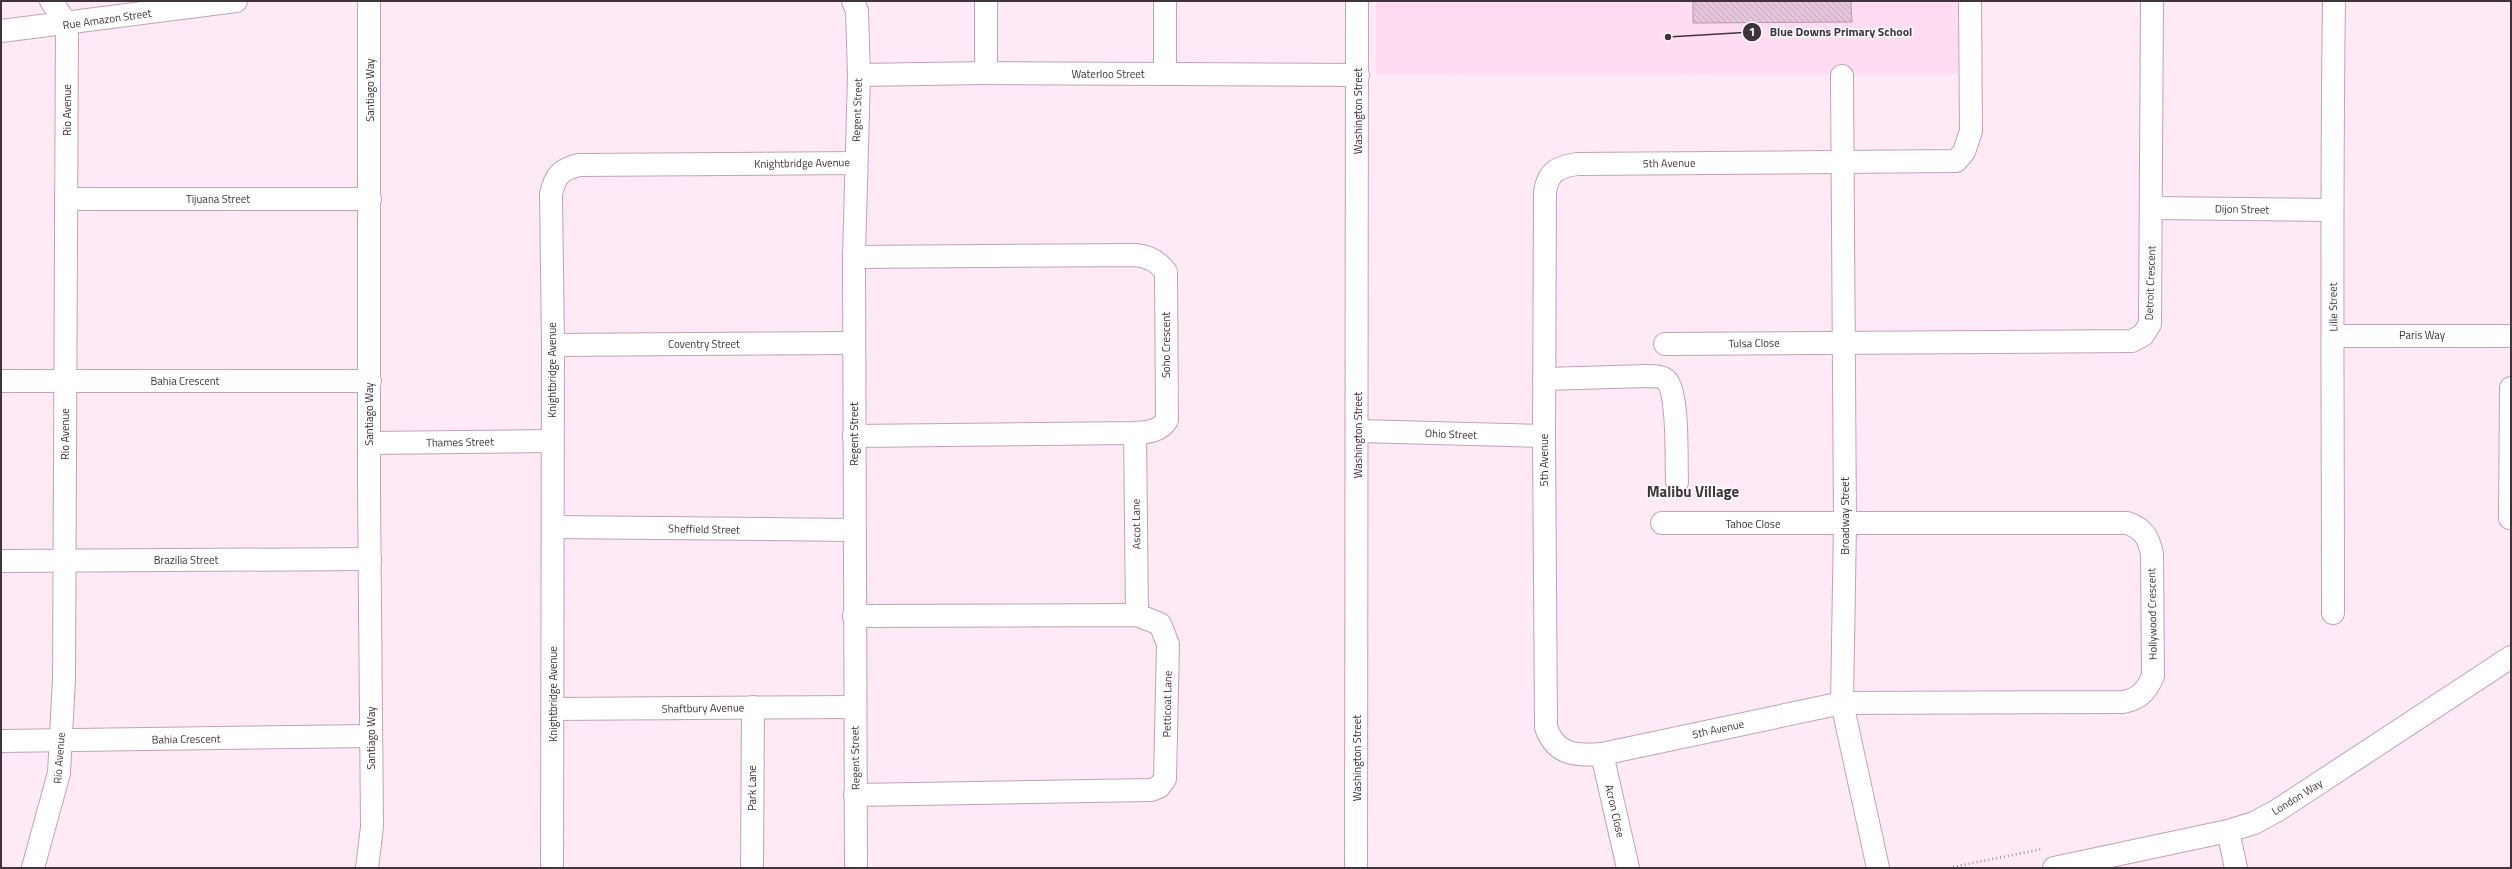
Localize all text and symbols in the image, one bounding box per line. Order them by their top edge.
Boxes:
street label: Rue Amazon Street [62,5,152,33]
callout: Blue Downs Primary School [1742,20,1920,44]
text: 1 [1749,22,1755,41]
text: Blue Downs Primary School [1770,22,1912,41]
street label: Santiago Way [362,58,378,122]
street label: Waterloo Street [1071,66,1145,82]
street label: Washington Street [1350,68,1366,154]
street label: Regent Street [848,78,866,142]
street label: Rio Avenue [59,84,75,136]
street label: Knightbridge Avenue [754,154,850,172]
street label: 5th Avenue [1642,155,1696,171]
street label: Tijuana Street [186,191,250,207]
street label: Dijon Street [2215,201,2269,217]
street label: Detroit Crescent [2141,245,2159,321]
street label: Lille Street [2325,282,2341,332]
street label: Soho Crescent [1158,312,1174,378]
street label: Knightbridge Avenue [544,322,560,418]
street label: Paris Way [2399,327,2446,343]
street label: Tulsa Close [1728,335,1780,351]
street label: Coventry Street [668,336,740,352]
street label: Bahia Crescent [151,373,220,389]
street label: Santiago Way [361,382,377,446]
street label: Washington Street [1350,392,1366,478]
street label: Regent Street [846,402,862,466]
street label: Rio Avenue [57,408,73,460]
street label: Ohio Street [1425,425,1477,443]
street label: Thames Street [426,433,494,451]
street label: 5th Avenue [1536,433,1552,486]
street label: Broadway Street [1837,477,1853,555]
district label: Malibu Village [1647,480,1740,503]
street label: Ascot Lane [1128,498,1144,549]
street label: Tahoe Close [1725,516,1781,532]
street label: Sheffield Street [668,520,740,538]
street label: Brazilia Street [154,552,219,568]
street label: Hollywood Crescent [2143,568,2161,660]
street label: Knightbridge Avenue [545,646,561,742]
street label: Petticoat Lane [1158,670,1176,737]
street label: Shaftbury Avenue [662,699,745,717]
street label: Santiago Way [363,706,379,770]
street label: Washington Street [1349,715,1365,801]
street label: 5th Avenue [1691,716,1746,742]
street label: Regent Street [846,726,864,790]
street label: Bahia Crescent [151,730,221,748]
street label: Rio Avenue [49,731,69,784]
street label: Park Lane [744,765,760,811]
street label: London Way [2268,775,2326,819]
street label: Acron Close [1601,783,1629,840]

